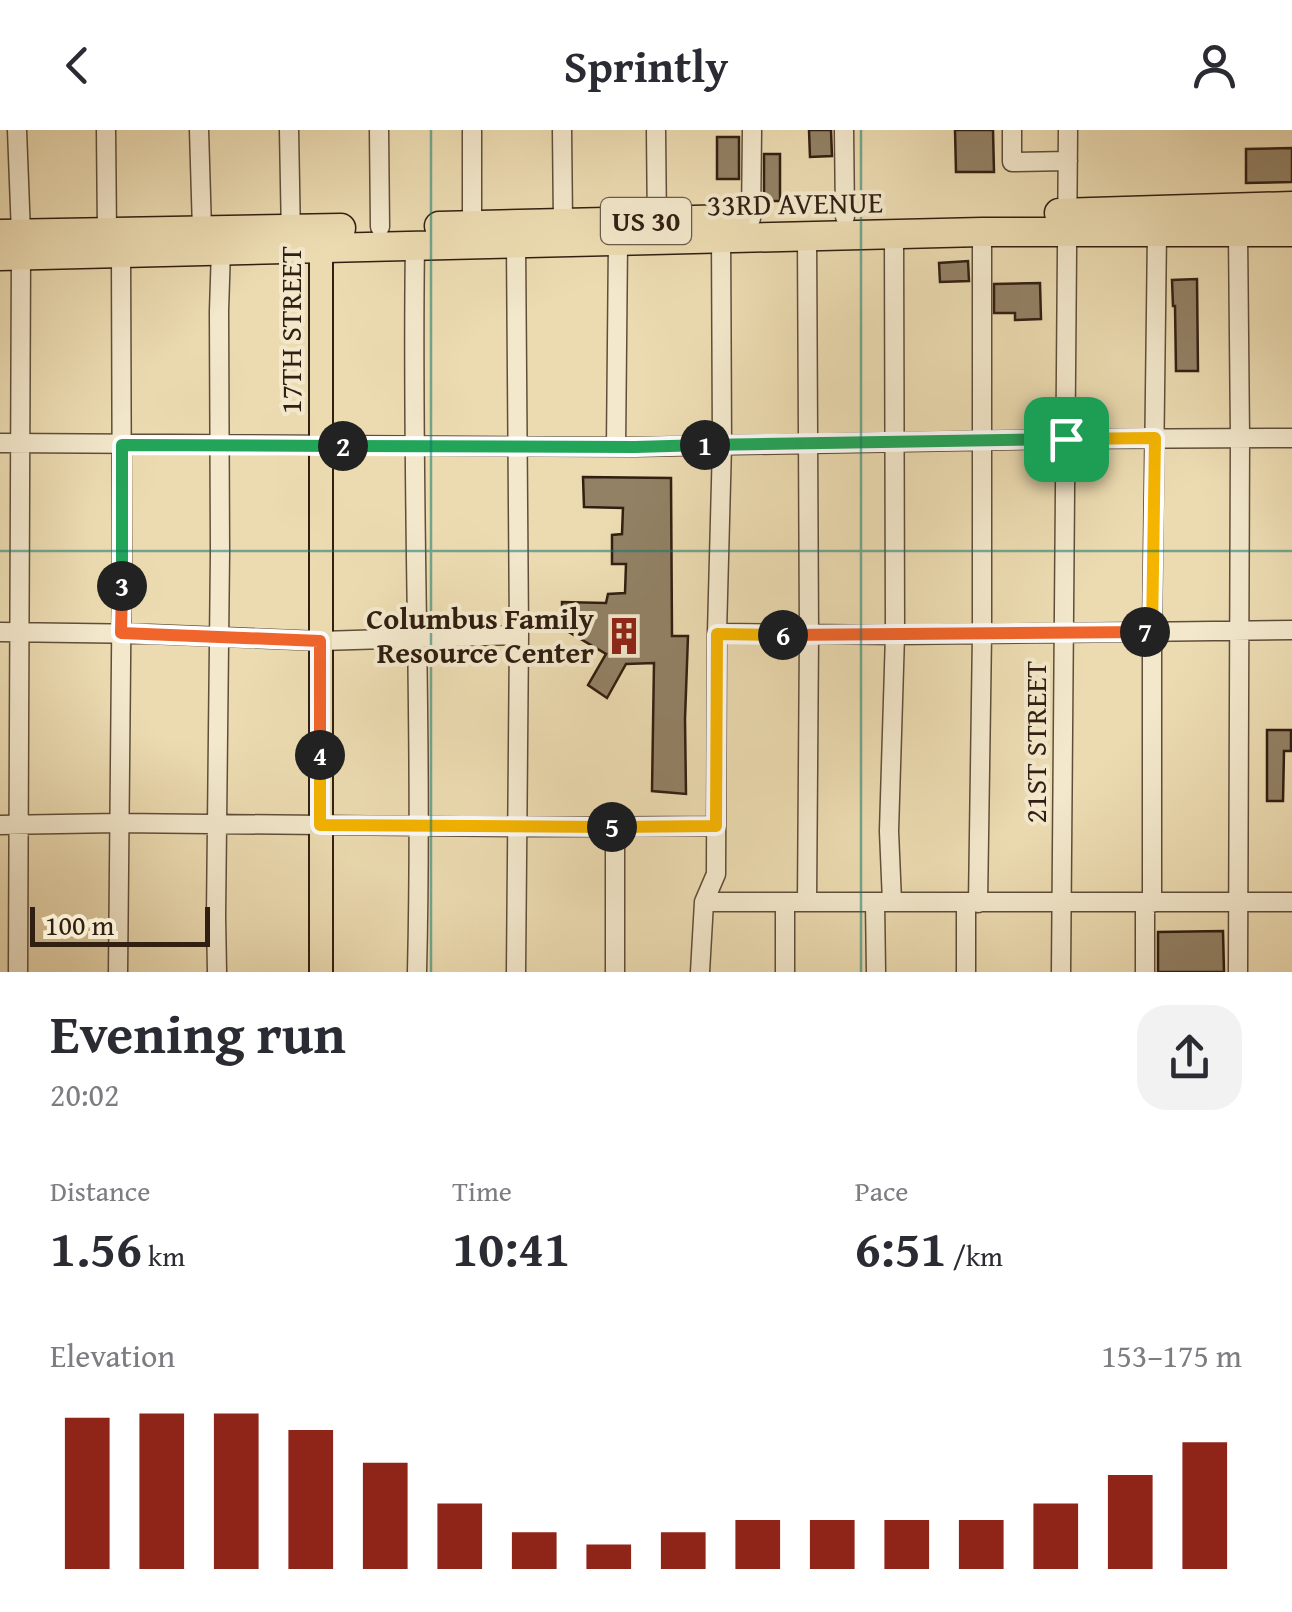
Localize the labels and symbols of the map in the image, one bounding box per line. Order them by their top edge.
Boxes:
street label: 33RD AVENUE [707,179,883,227]
road number: US 30 [601,198,691,244]
street label: 17TH STREET [268,246,312,414]
pin [1024,397,1109,482]
pin: 1 [680,420,730,470]
pin: 2 [318,421,368,471]
pin: 3 [97,561,147,611]
place label: Columbus Family Resource Center [366,596,595,674]
pin: 7 [1120,607,1170,657]
pin: 6 [758,610,808,660]
building icon: Columbus Family Resource Center [603,615,645,657]
street label: 21ST STREET [1013,660,1057,823]
pin: 4 [295,730,345,780]
pin: 5 [587,802,637,852]
scale bar [30,902,210,946]

